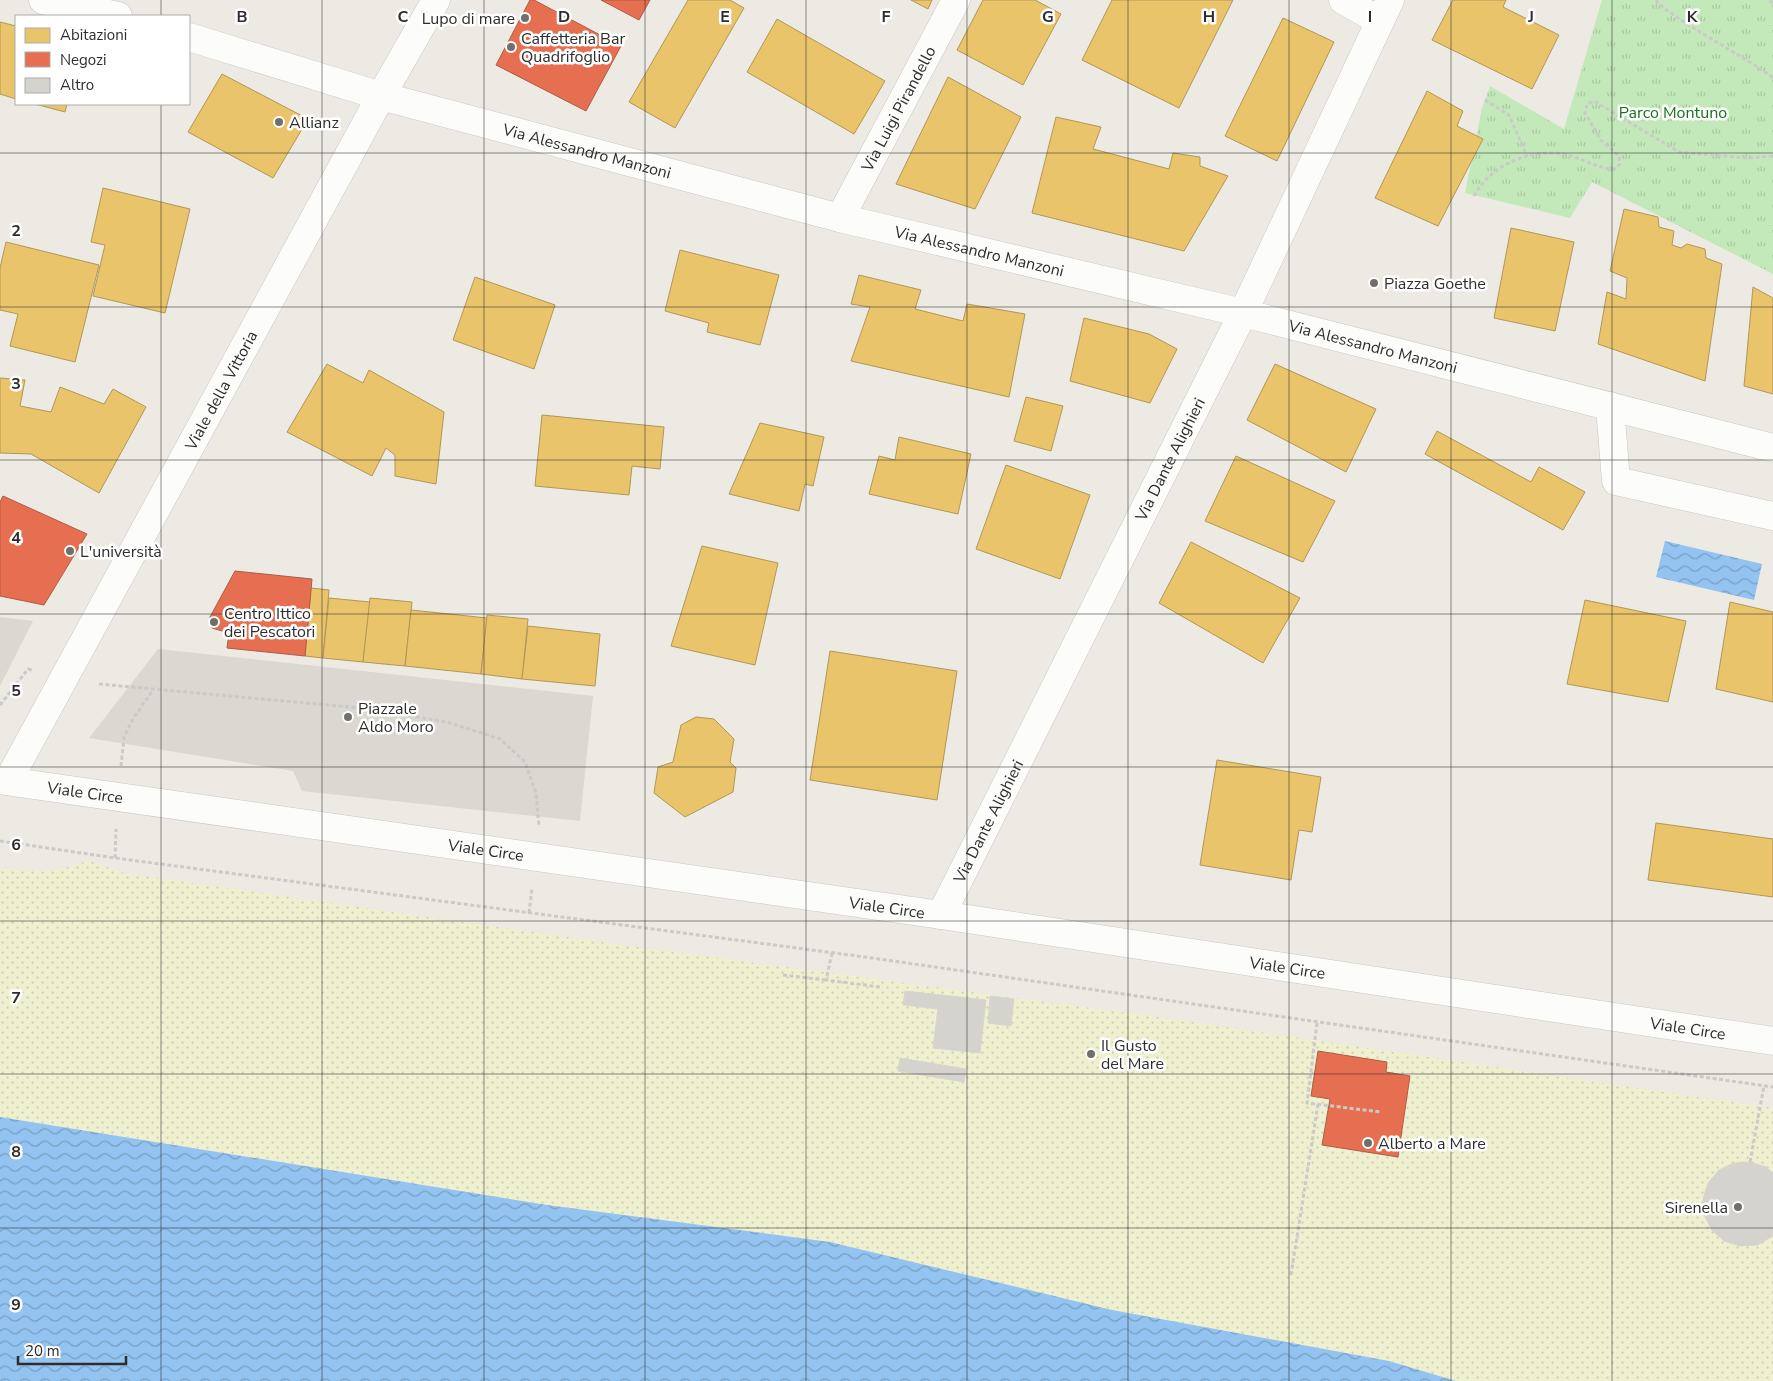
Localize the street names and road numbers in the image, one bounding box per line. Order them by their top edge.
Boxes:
street label: Via Luigi Pirandello [856,42,942,176]
street label: Via Alessandro Manzoni [499,119,673,185]
street label: Via Alessandro Manzoni [891,221,1066,282]
street label: Via Alessandro Manzoni [1285,315,1460,379]
street label: Viale della Vittoria [180,327,263,455]
street label: Via Dante Alighieri [1130,394,1211,526]
street label: Via Dante Alighieri [948,756,1029,888]
street label: Viale Circe [45,777,124,810]
street label: Viale Circe [445,834,525,867]
street label: Viale Circe [846,892,926,925]
street label: Viale Circe [1247,952,1327,985]
street label: Viale Circe [1647,1012,1727,1046]

